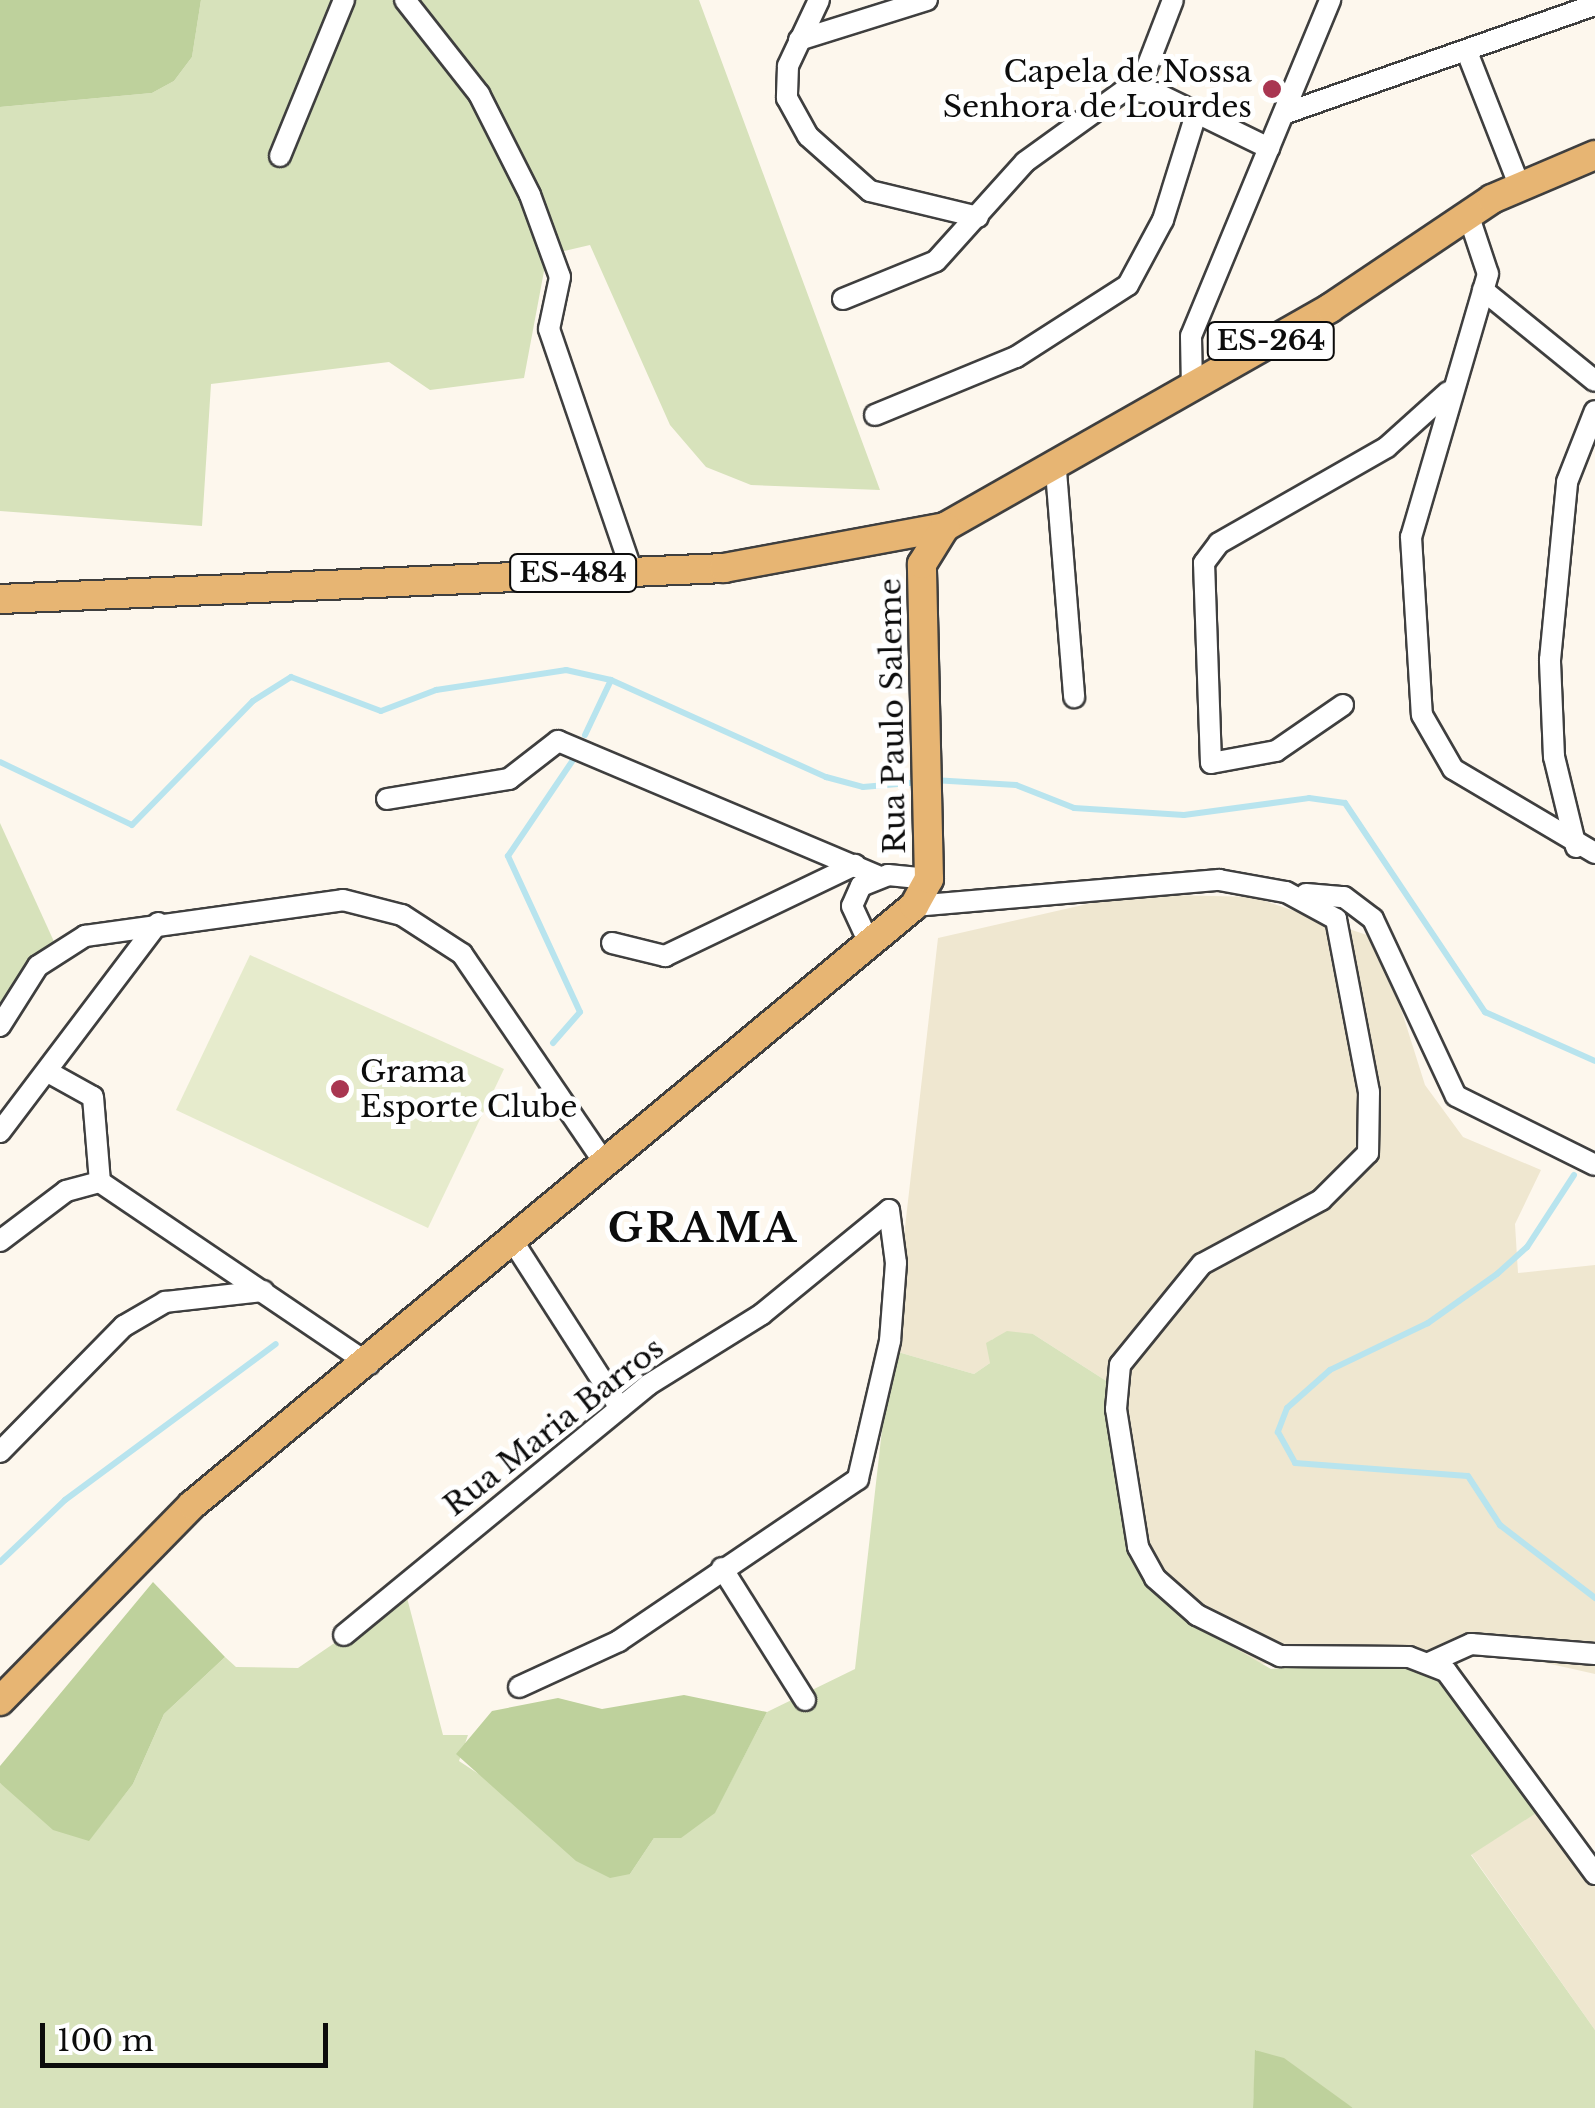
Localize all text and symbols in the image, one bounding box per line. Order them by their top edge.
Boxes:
place label: Capela de Nossa Senhora de Lourdes [942,54,1252,124]
marker: Capela de Nossa Senhora de Lourdes [1261,78,1283,100]
road number: ES-264 [1206,318,1336,364]
road number: ES-484 [508,550,638,596]
street label: Rua Paulo Saleme [873,578,913,854]
place label: Grama Esporte Clube [360,1054,578,1124]
marker: Grama Esporte Clube [329,1078,351,1100]
district label: GRAMA [608,1204,798,1252]
street label: Rua Maria Barros [437,1330,671,1524]
scale bar [45,2003,332,2065]
text: 100 m [57,2022,154,2059]

